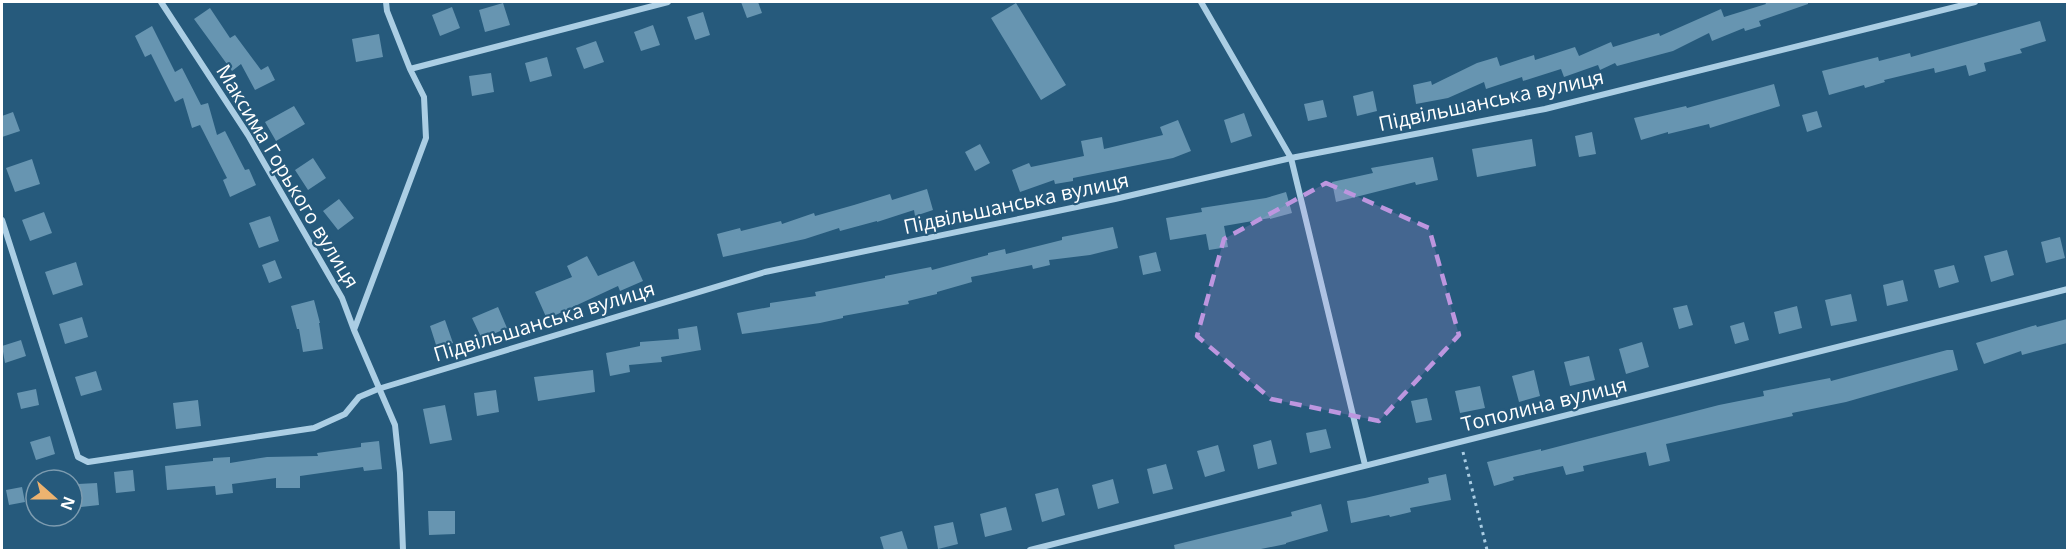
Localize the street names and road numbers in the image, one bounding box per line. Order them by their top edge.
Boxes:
street label: Максима Горького вулиця [210,59,366,293]
street label: Підвільшанська вулиця [1376,63,1606,137]
street label: Підвільшанська вулиця [901,166,1131,240]
street label: Підвільшанська вулиця [430,275,658,367]
street label: Тополина вулиця [1458,370,1630,438]

